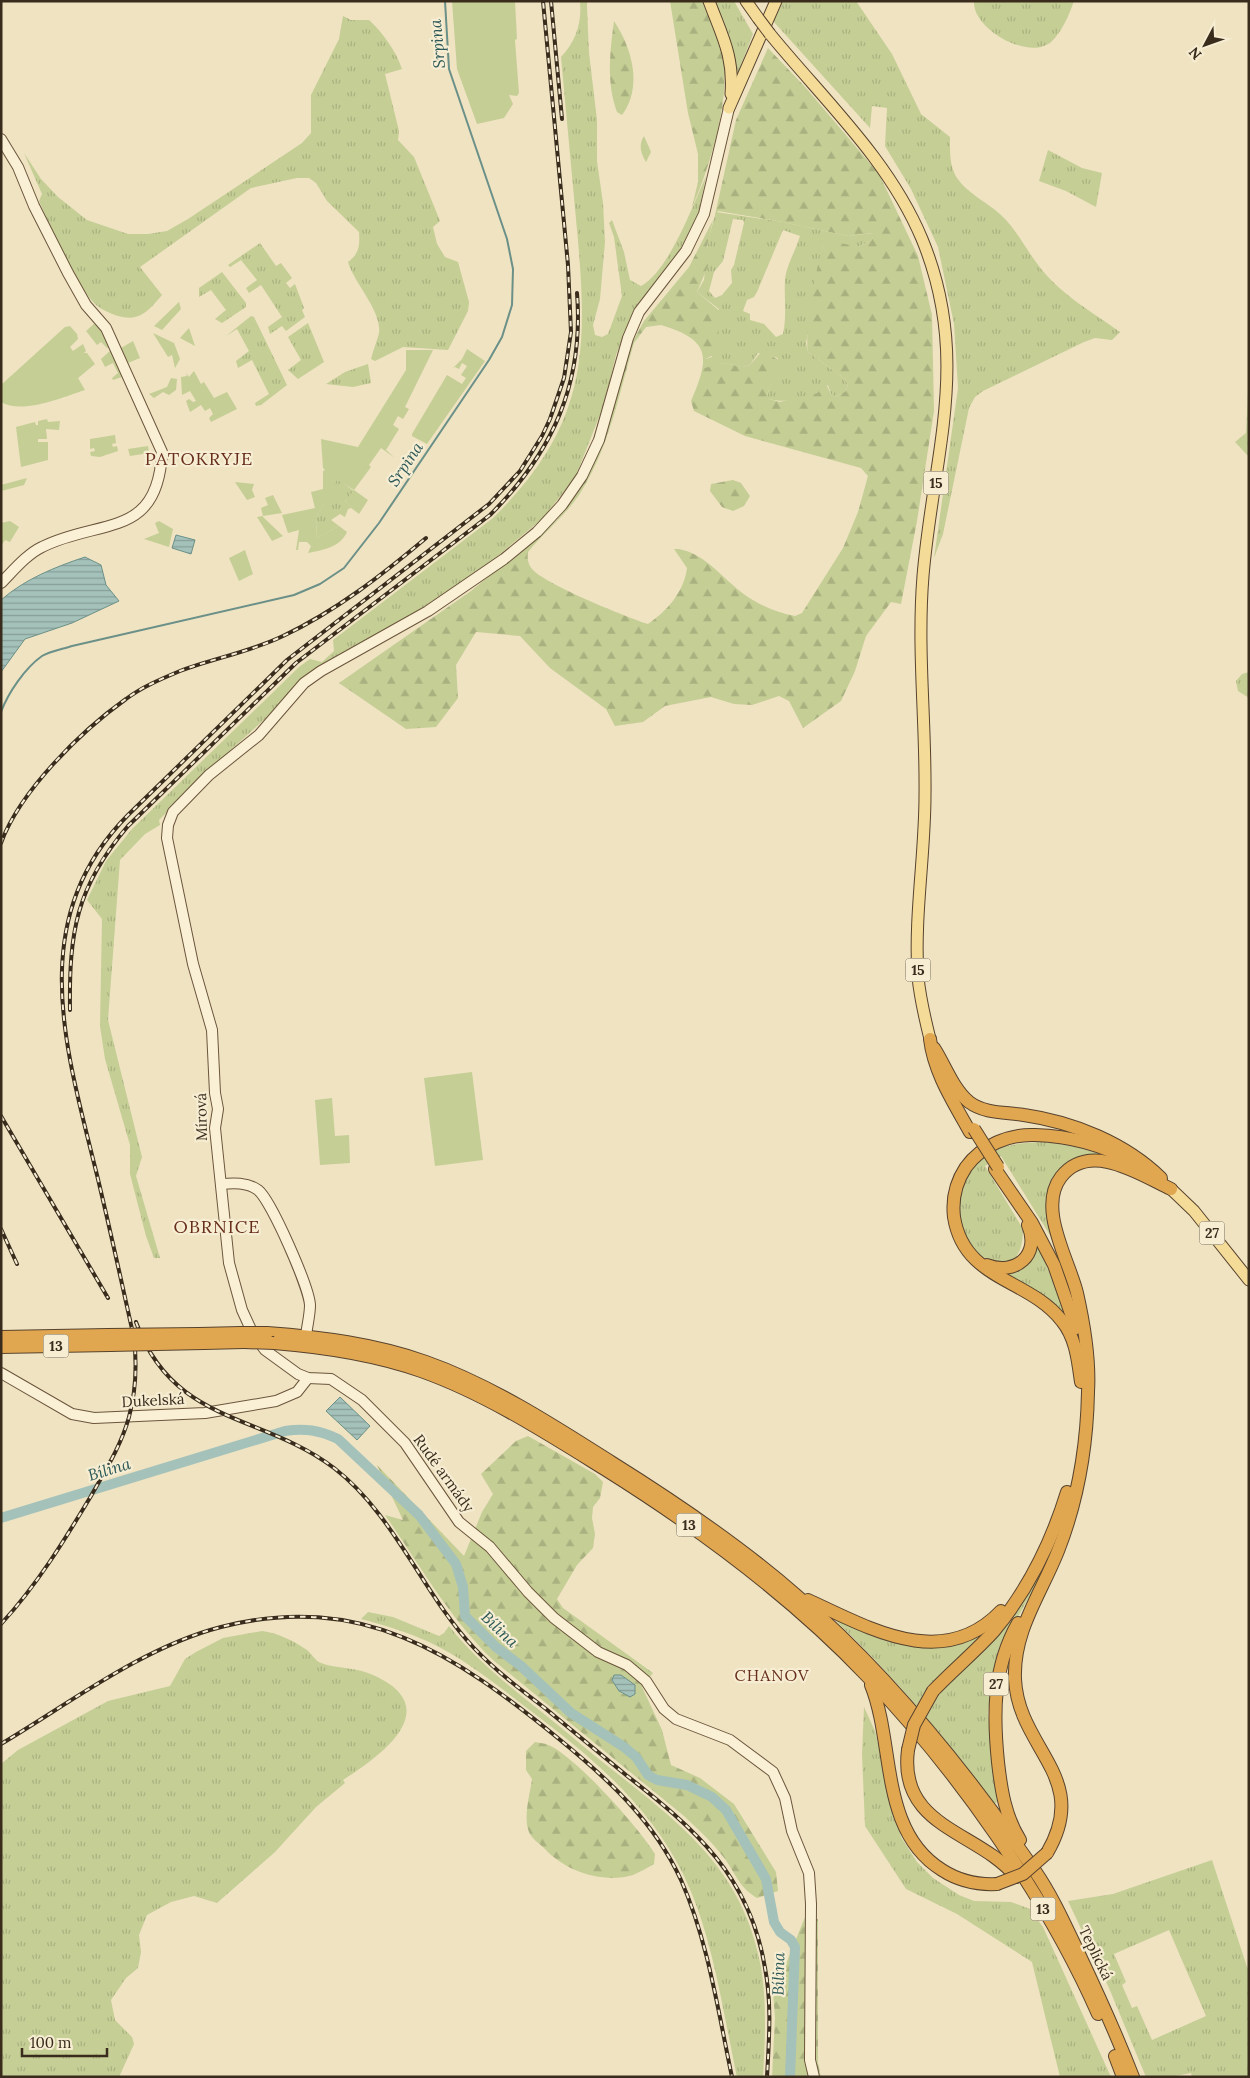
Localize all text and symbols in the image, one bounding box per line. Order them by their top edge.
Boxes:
water label: Srpina [425,18,449,69]
north arrow [1180,20,1230,70]
text: N [1185,43,1206,64]
water label: Srpina [383,438,427,490]
district label: PATOKRYJE [145,447,253,470]
road number: 15 [924,472,948,494]
road number: 15 [906,958,930,982]
street label: Mírová [191,1092,211,1141]
district label: OBRNICE [174,1215,260,1238]
road number: 27 [1200,1222,1224,1244]
road number: 13 [44,1334,68,1358]
street label: Dukelská [121,1389,185,1411]
street label: Rudé armády [409,1430,479,1516]
water label: Bílina [85,1453,133,1485]
road number: 13 [676,1514,702,1536]
water label: Bílina [477,1607,523,1651]
district label: CHANOV [735,1665,809,1685]
road number: 27 [984,1672,1008,1696]
road number: 13 [1030,1898,1056,1920]
street label: Teplická [1075,1923,1117,1983]
water label: Bílina [768,1952,788,1996]
scale bar [22,2026,108,2058]
text: 100 m [30,2033,71,2052]

